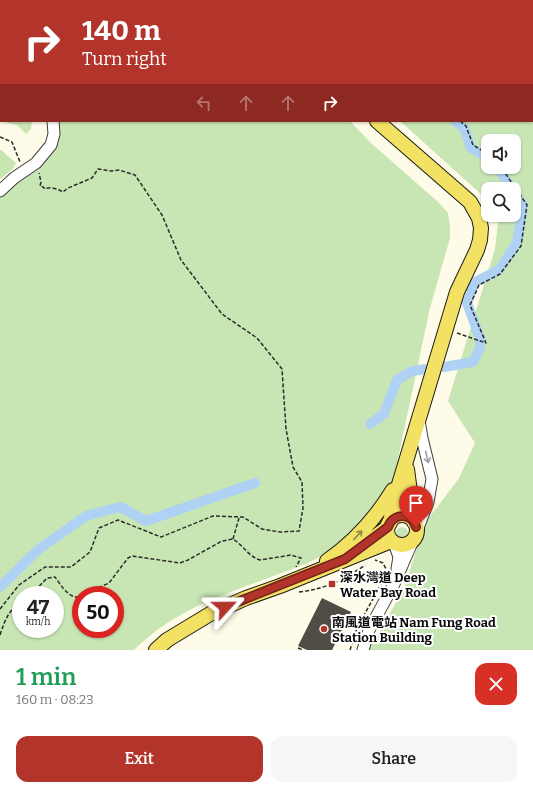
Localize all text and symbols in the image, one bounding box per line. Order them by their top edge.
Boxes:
text: 140 m [82,14,161,47]
icon: right [16,16,68,68]
text: Turn right [82,48,167,70]
icon: left [193,92,215,114]
icon: ahead [235,92,257,114]
icon: ahead [277,92,299,114]
icon: right [319,92,341,114]
map controls [481,134,521,222]
button: sound [481,134,521,174]
button: search [481,182,521,222]
one-way arrow [423,450,431,463]
pin [399,486,433,527]
icon: arrive [405,492,427,514]
one-way arrow [354,530,363,540]
place label: 深水灣道 Deep Water Bay Road [340,570,436,600]
marker: 深水灣道 Deep Water Bay Road [327,579,337,589]
speed limit sign: 50 [72,586,124,638]
position arrow [204,586,246,628]
text: 47 [27,595,49,619]
place label: 南風道電站 Nam Fung Road Station Building [332,615,496,645]
text: km/h [26,616,50,628]
marker: 南風道電站 Nam Fung Road Station Building [319,624,329,634]
text: 1 min [16,663,76,691]
button: close [475,663,517,705]
text: 160 m · 08:23 [16,692,94,707]
button: Exit [16,736,263,782]
button: Share [271,736,517,782]

